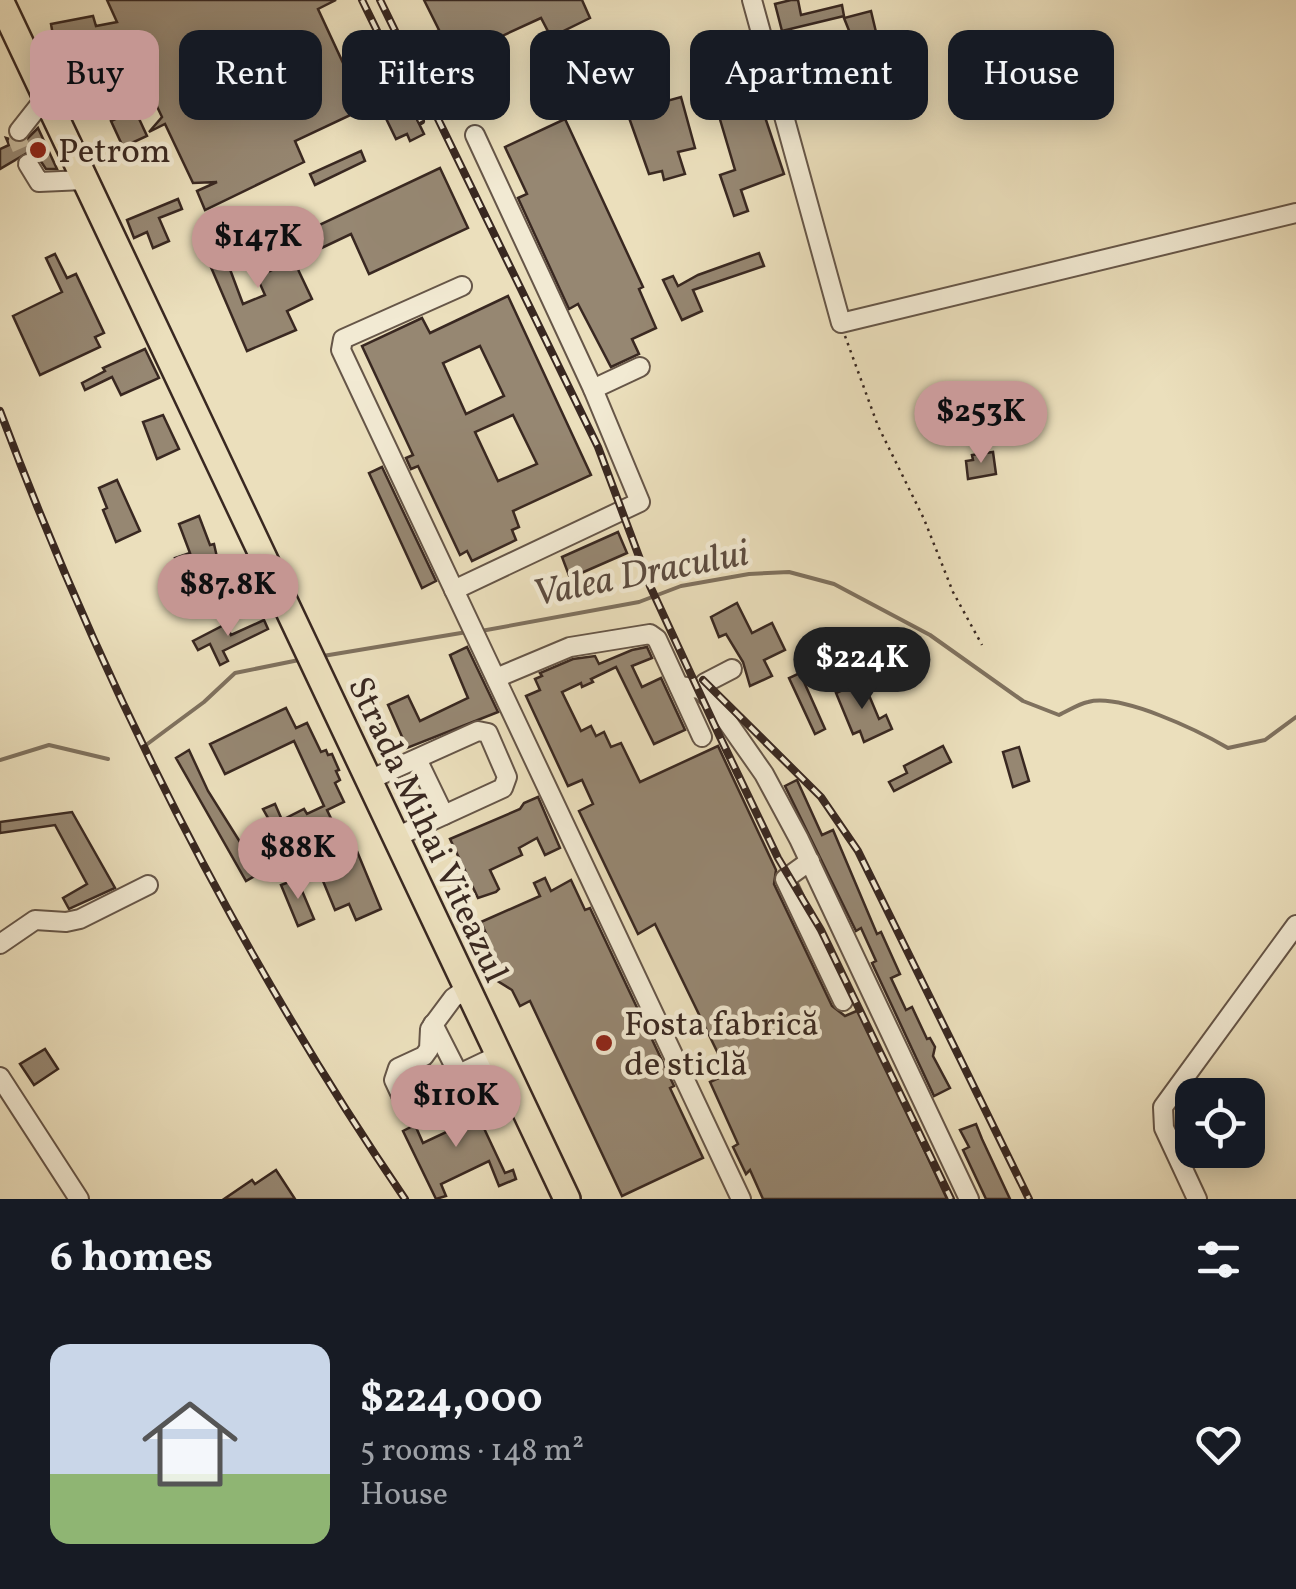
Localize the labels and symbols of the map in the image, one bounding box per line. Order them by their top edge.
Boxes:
place label: Petrom [58,129,171,177]
marker: Petrom [27,139,49,161]
pin: $147K [188,206,328,291]
pin: $253K [911,381,1051,466]
water label: Valea Dracului [528,528,754,622]
pin: $87.8K [147,554,309,639]
pin: $224K [792,627,932,712]
street label: Strada Mihai Viteazul [334,670,518,991]
pin: $88K [239,817,357,902]
place label: Fosta fabrică de sticlă [624,1002,819,1090]
marker: Fosta fabrică de sticlă [593,1032,615,1054]
pin: $110K [386,1065,526,1150]

